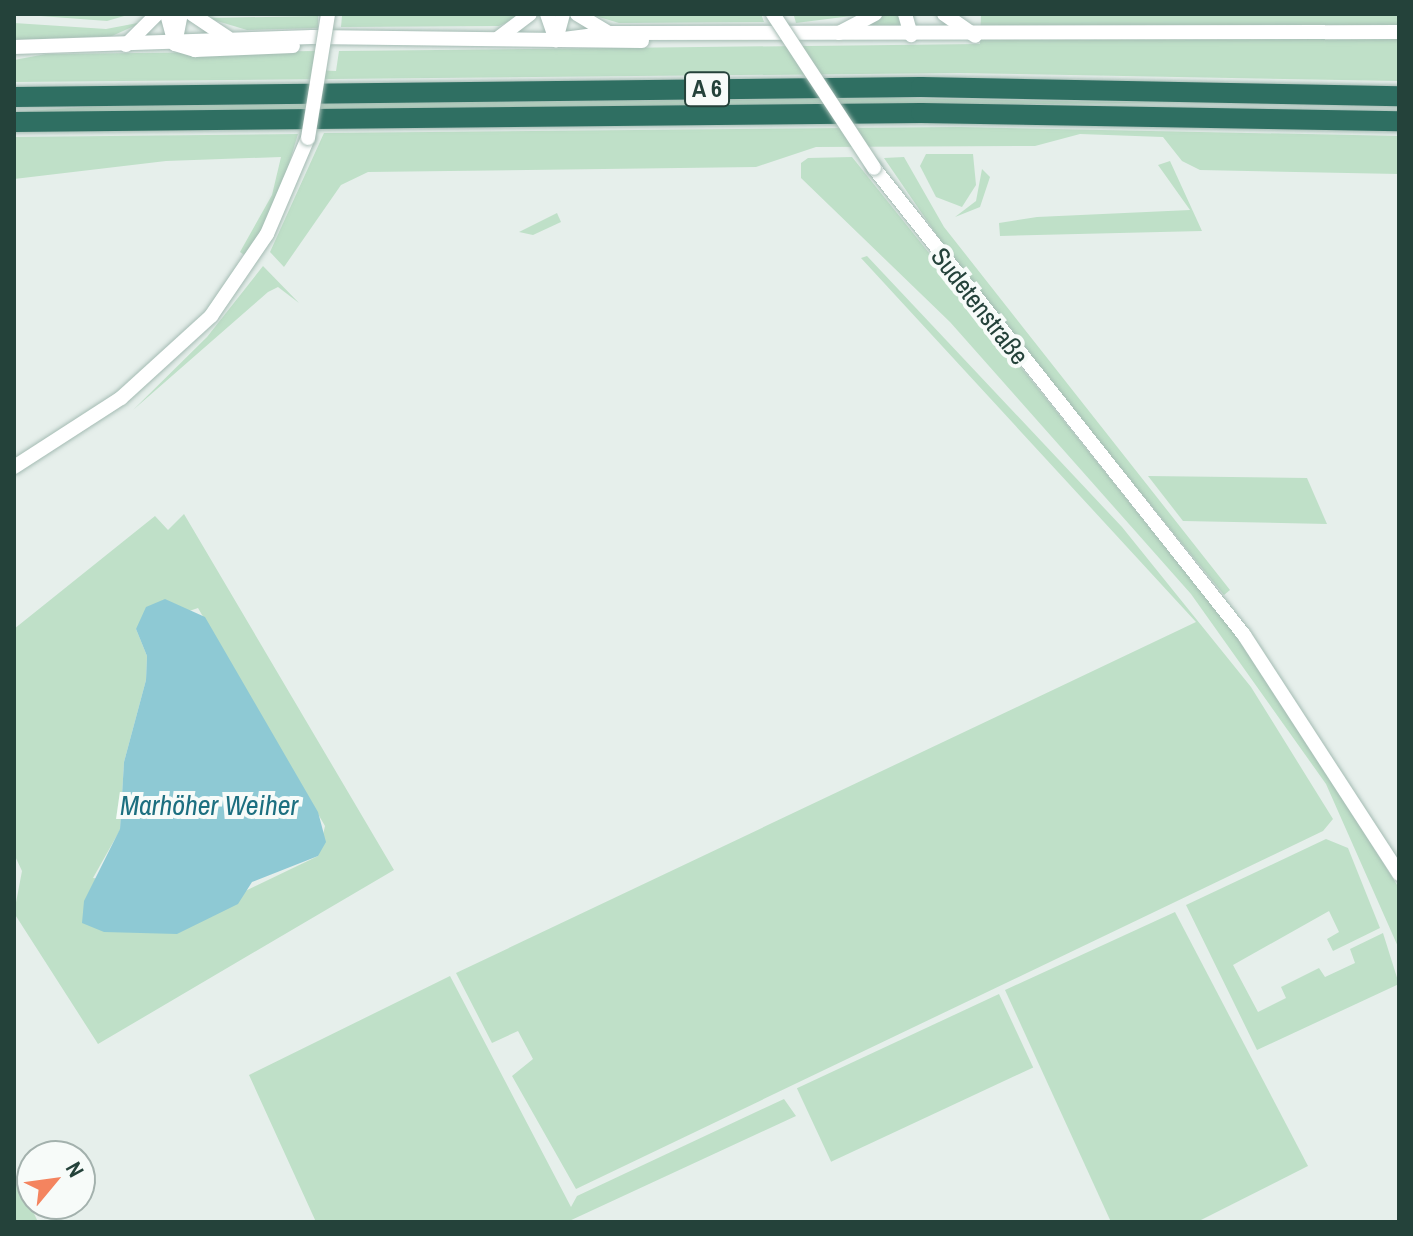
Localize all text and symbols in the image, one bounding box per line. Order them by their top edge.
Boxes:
road number: A 6 [683,69,731,109]
street label: Sudetenstraße [925,241,1035,371]
water label: Marhöher Weiher [120,788,298,822]
north arrow [16,1140,96,1220]
text: N [59,1156,92,1182]

